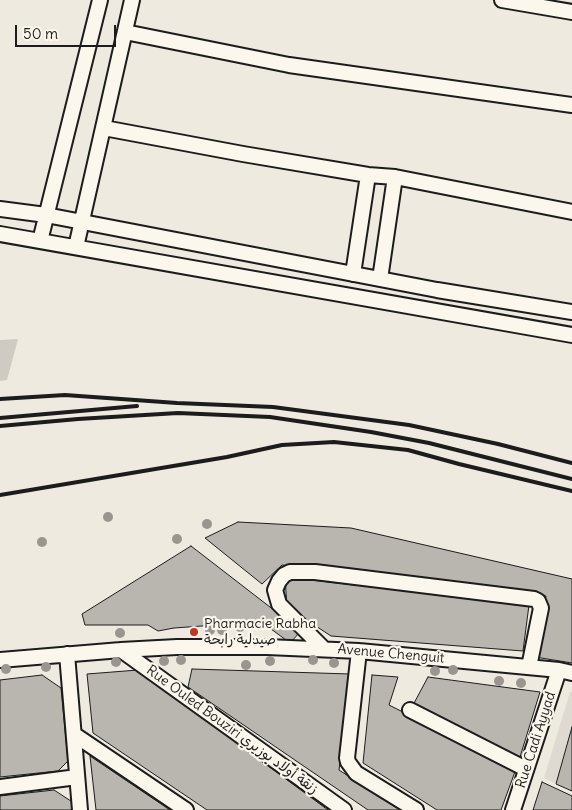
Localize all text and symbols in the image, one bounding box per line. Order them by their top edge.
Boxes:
scale bar [18,15,119,47]
text: 50 m [23,24,58,43]
place label: Pharmacie Rabha صيدلية رابحة [204,616,316,648]
marker: Pharmacie Rabha صيدلية رابحة [188,626,200,638]
street label: Avenue Chenguit [337,641,445,667]
street label: Rue Ouled Bouziri زنقة أولاد بوزيري [143,662,321,798]
street label: Rue Cadi Ayyad [512,690,560,790]

